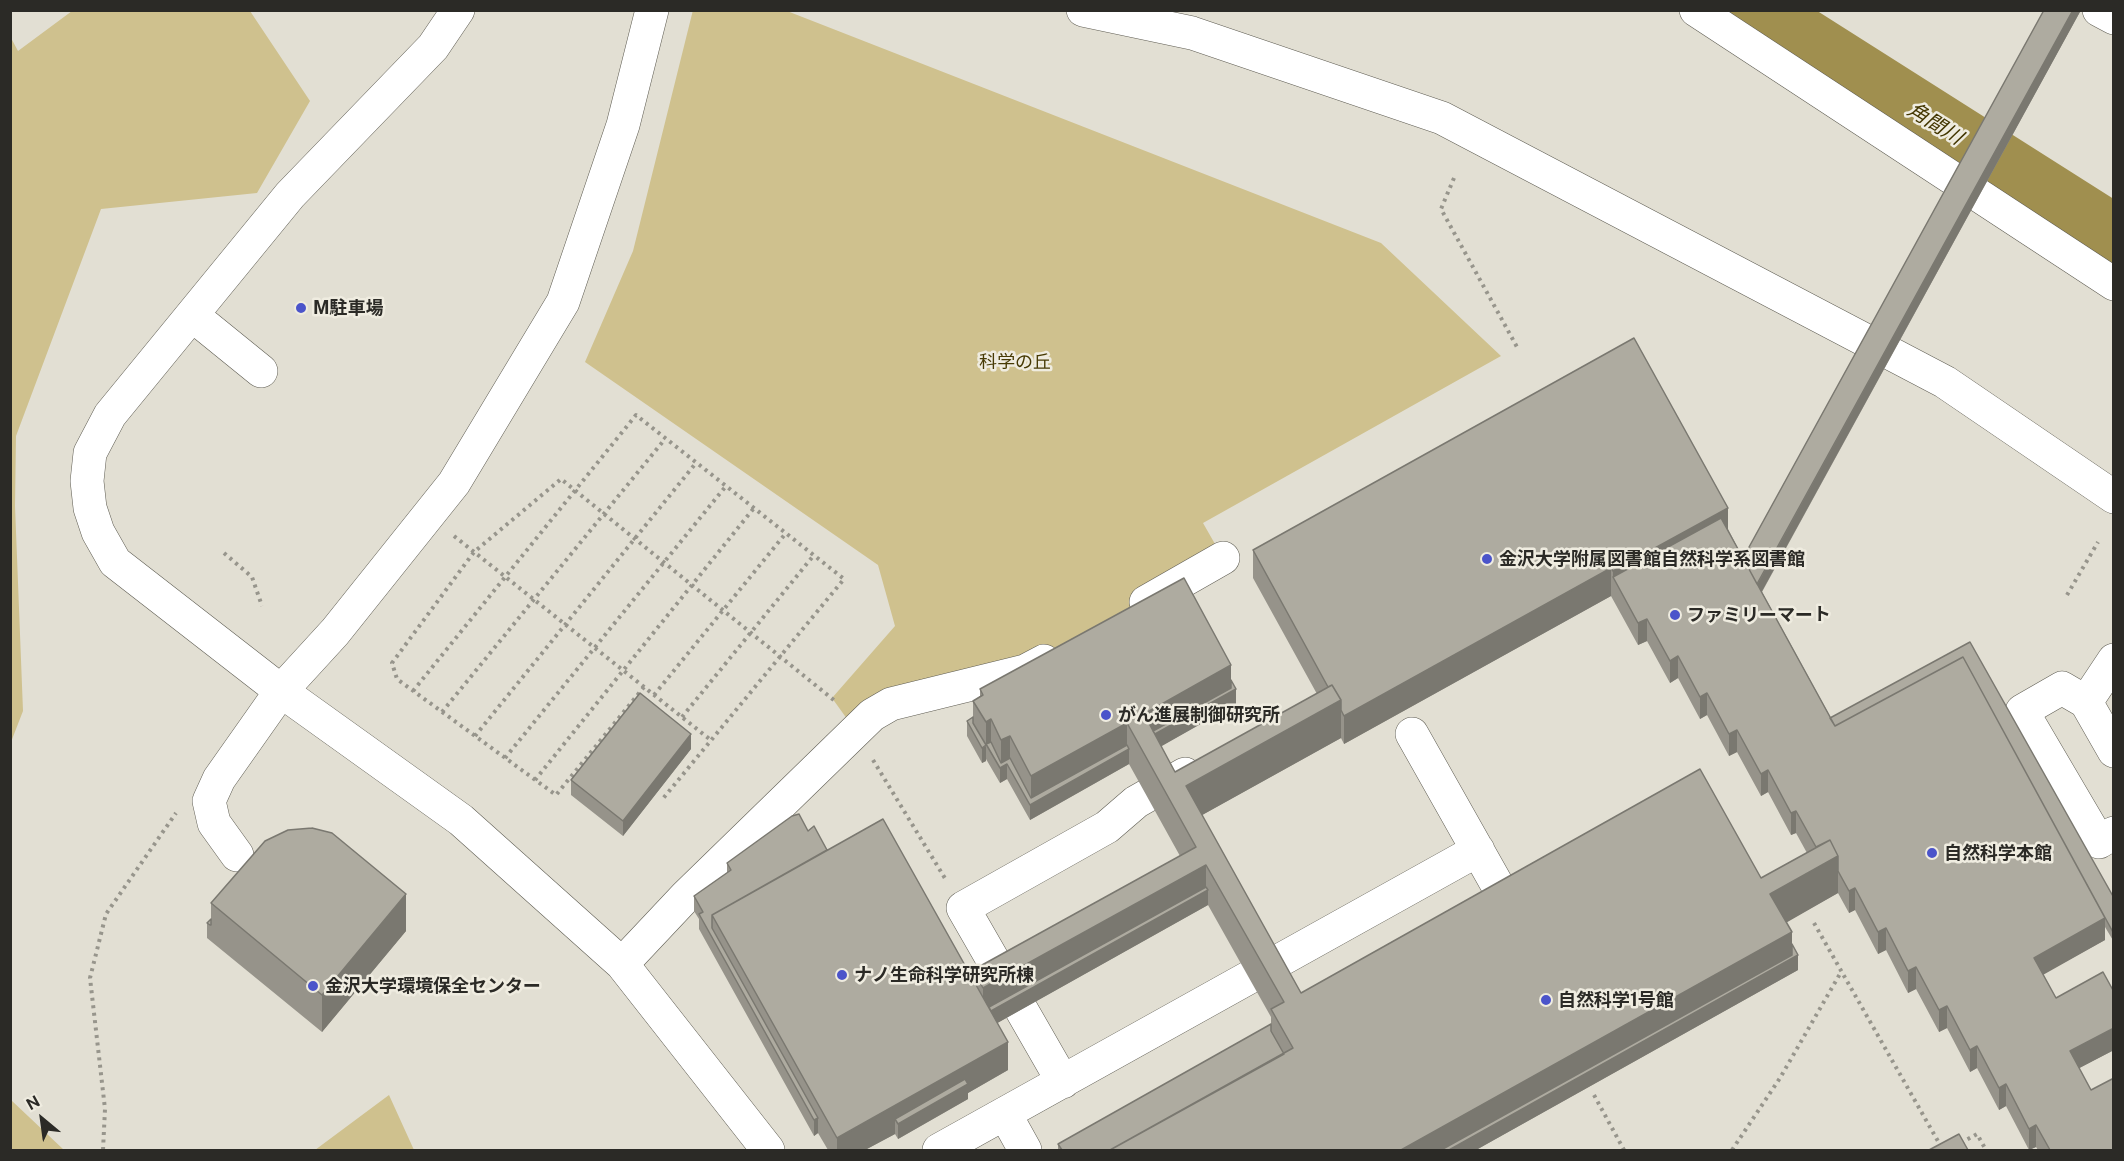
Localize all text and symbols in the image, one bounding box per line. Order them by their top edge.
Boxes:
water label: 角間川 [1903,98,1967,150]
place label: M駐車場 [313,297,384,319]
marker: M駐車場 [294,301,308,315]
park label: 科学の丘 [979,351,1051,373]
place label: 金沢大学附属図書館自然科学系図書館 [1499,548,1805,570]
marker: 金沢大学附属図書館自然科学系図書館 [1480,552,1494,566]
place label: ファミリーマート [1687,604,1831,626]
marker: ファミリーマート [1668,608,1682,622]
place label: がん進展制御研究所 [1118,704,1280,726]
marker: がん進展制御研究所 [1099,708,1113,722]
place label: 自然科学本館 [1944,842,2052,864]
marker: 自然科学本館 [1925,846,1939,860]
place label: ナノ生命科学研究所棟 [854,964,1034,986]
marker: ナノ生命科学研究所棟 [835,968,849,982]
place label: 金沢大学環境保全センター [325,975,541,997]
marker: 金沢大学環境保全センター [306,979,320,993]
place label: 自然科学1号館 [1558,989,1674,1011]
marker: 自然科学1号館 [1539,993,1553,1007]
north arrow [12,1089,72,1149]
text: N [23,1091,43,1114]

